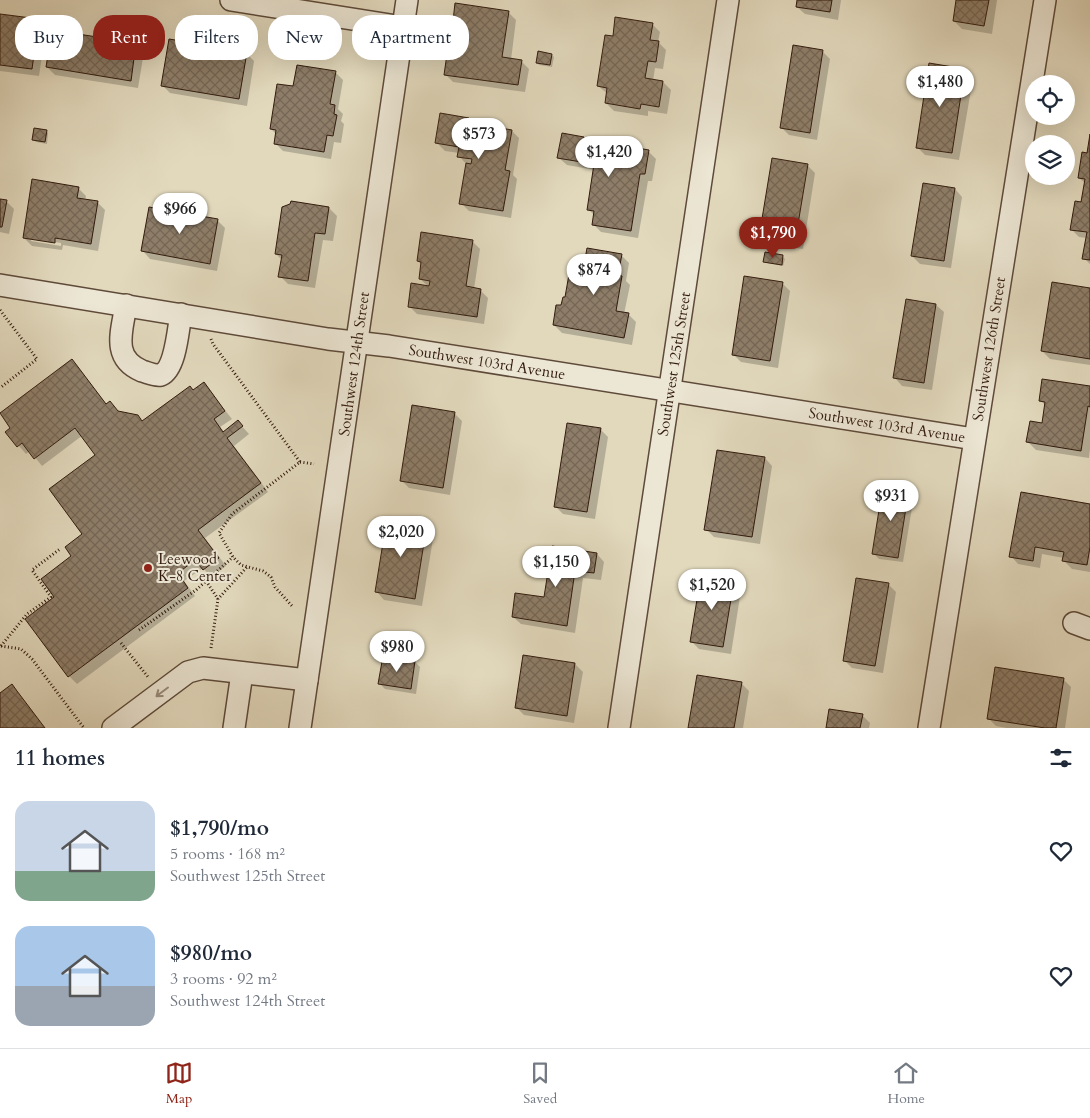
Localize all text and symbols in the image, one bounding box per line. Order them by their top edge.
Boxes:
chip: Buy [15,15,83,60]
chip: Rent [93,15,165,60]
chip: Filters [175,15,258,60]
chip: New [268,15,342,60]
chip: Apartment [352,15,469,60]
pin: $1,480 [899,66,981,108]
text: $1,480 [917,71,963,93]
map controls [1025,75,1075,185]
button: locate [1025,75,1075,125]
pin: $573 [449,118,509,160]
text: $573 [463,123,495,145]
button: layers [1025,135,1075,185]
pin: $1,420 [568,136,650,178]
text: $1,420 [586,141,632,163]
pin: $966 [150,192,210,235]
text: $966 [164,198,196,220]
pin: $1,790 [732,216,814,259]
text: $1,790 [750,222,796,244]
pin: $874 [564,254,624,296]
text: $874 [578,259,610,281]
street label: Southwest 126th Street [968,275,1010,422]
street label: Southwest 124th Street [334,290,374,437]
street label: Southwest 125th Street [653,290,695,437]
street label: Southwest 103rd Avenue [407,340,567,384]
street label: Southwest 103rd Avenue [807,403,967,447]
pin: $931 [861,480,921,522]
text: $931 [875,485,907,507]
pin: $2,020 [360,516,442,558]
text: $2,020 [378,521,424,543]
pin: $1,150 [515,546,597,588]
place label: Leewood K-8 Center [158,549,232,586]
text: $1,150 [533,551,579,573]
marker: Leewood K-8 Center [142,562,154,574]
pin: $1,520 [671,568,753,611]
text: $1,520 [689,574,735,596]
pin: $980 [367,630,427,673]
text: $980 [381,636,413,658]
one-way arrow [156,686,169,697]
text: 11 homes [15,744,105,773]
icon: filters [1047,744,1075,772]
text: $1,790/mo [170,814,269,843]
icon: home [55,821,115,881]
icon: heart [1047,837,1075,865]
text: 5 rooms · 168 m² [170,843,285,865]
text: Southwest 125th Street [170,865,325,887]
text: $980/mo [170,939,252,968]
icon: home [55,946,115,1006]
icon: heart [1047,962,1075,990]
text: 3 rooms · 92 m² [170,968,277,990]
text: Southwest 124th Street [170,990,325,1012]
tab: Map [165,1059,193,1108]
tab: Saved [523,1059,557,1108]
tab: Home [887,1059,925,1108]

